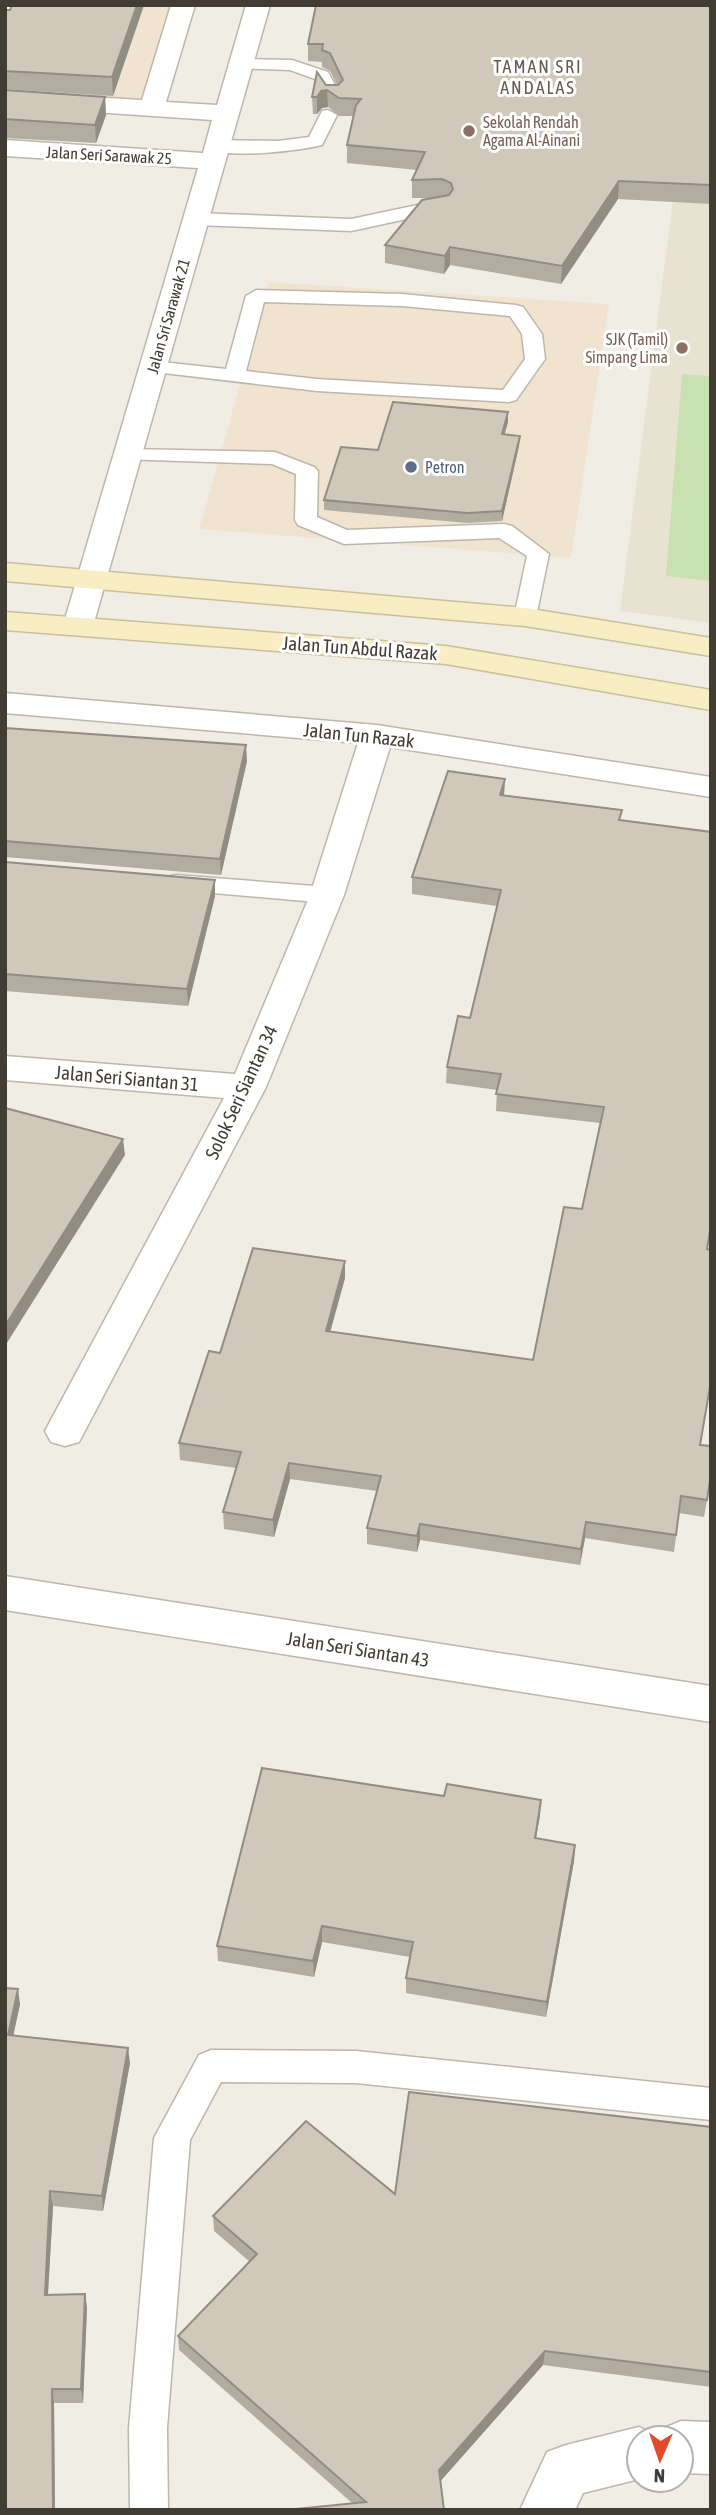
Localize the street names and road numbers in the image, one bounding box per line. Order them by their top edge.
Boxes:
street label: Jalan Seri Sarawak 25 [46,143,172,167]
street label: Jalan Sri Sarawak 21 [143,257,193,375]
street label: Jalan Tun Abdul Razak [282,632,439,664]
street label: Jalan Tun Razak [302,718,416,752]
street label: Solok Seri Siantan 34 [200,1021,282,1162]
street label: Jalan Seri Siantan 31 [54,1061,200,1095]
street label: Jalan Seri Siantan 43 [285,1627,431,1671]

